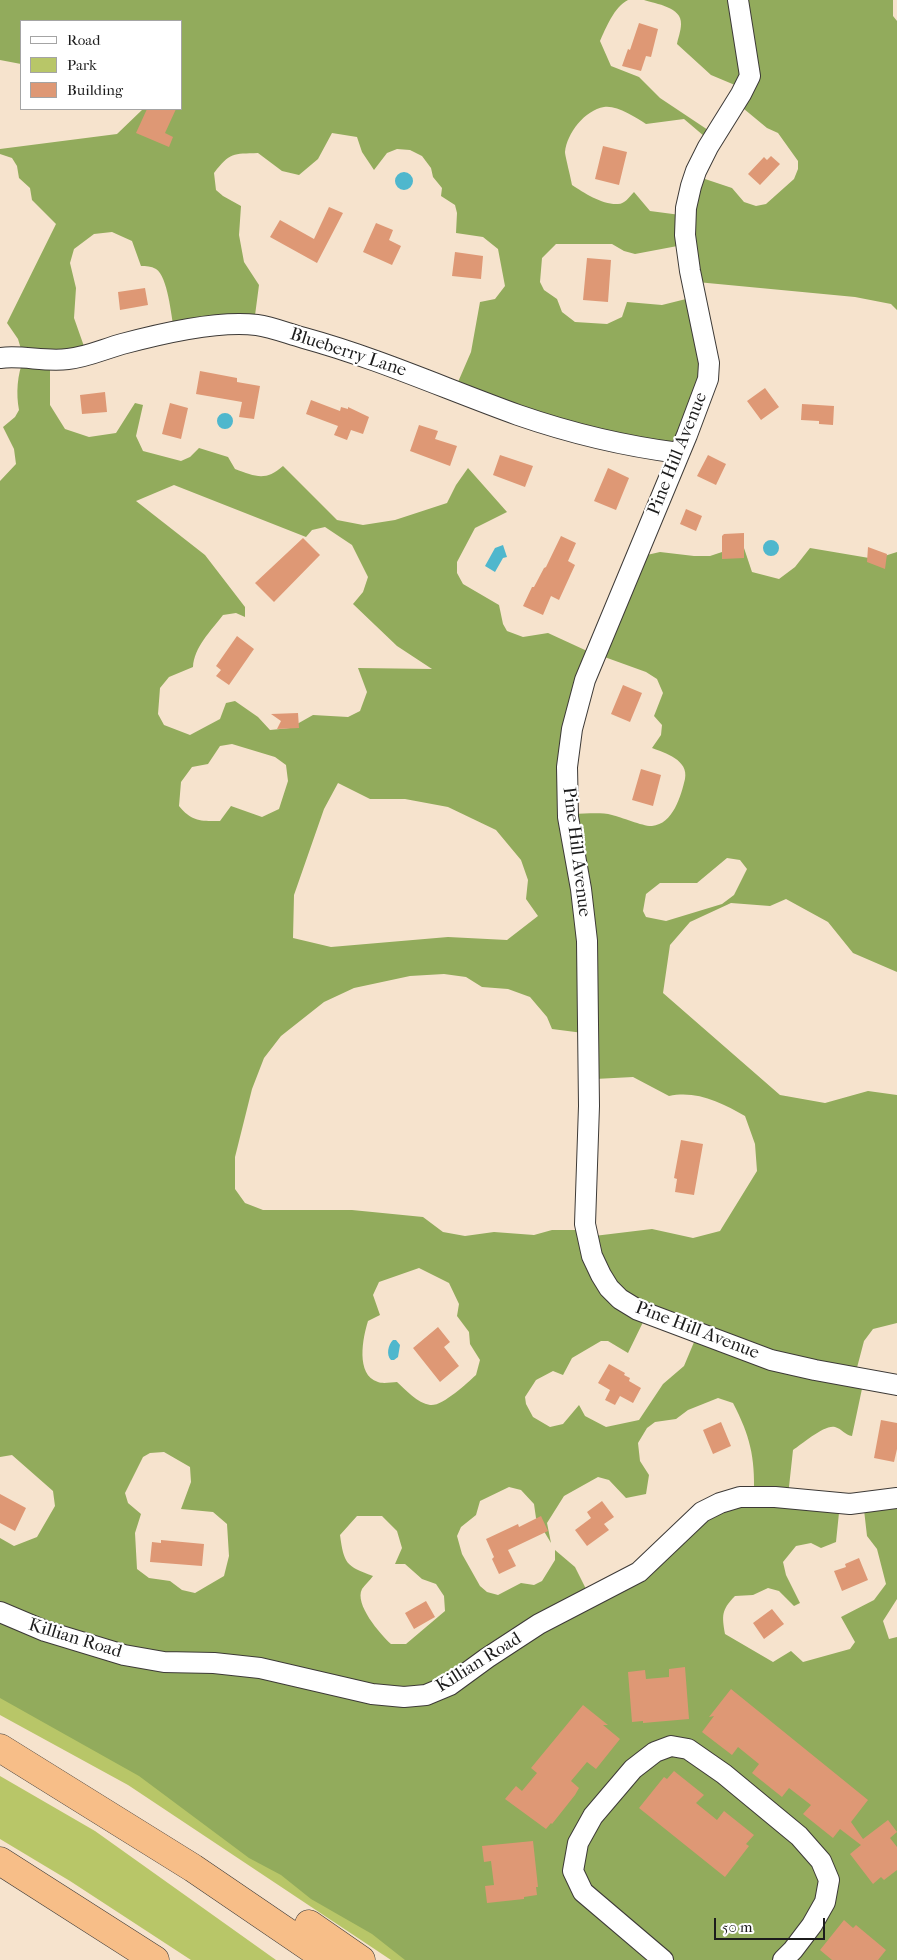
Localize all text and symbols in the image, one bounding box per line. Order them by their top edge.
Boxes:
legend [20,20,182,110]
text: Road [67,31,100,49]
text: Park [67,56,97,74]
text: Building [67,81,123,99]
street label: Blueberry Lane [287,324,409,382]
street label: Pine Hill Avenue [643,389,713,519]
street label: Pine Hill Avenue [557,786,595,918]
street label: Pine Hill Avenue [632,1297,762,1365]
street label: Killian Road [26,1615,124,1663]
street label: Killian Road [432,1628,526,1698]
scale bar [717,1908,828,1940]
text: 50 m [722,1918,752,1936]

